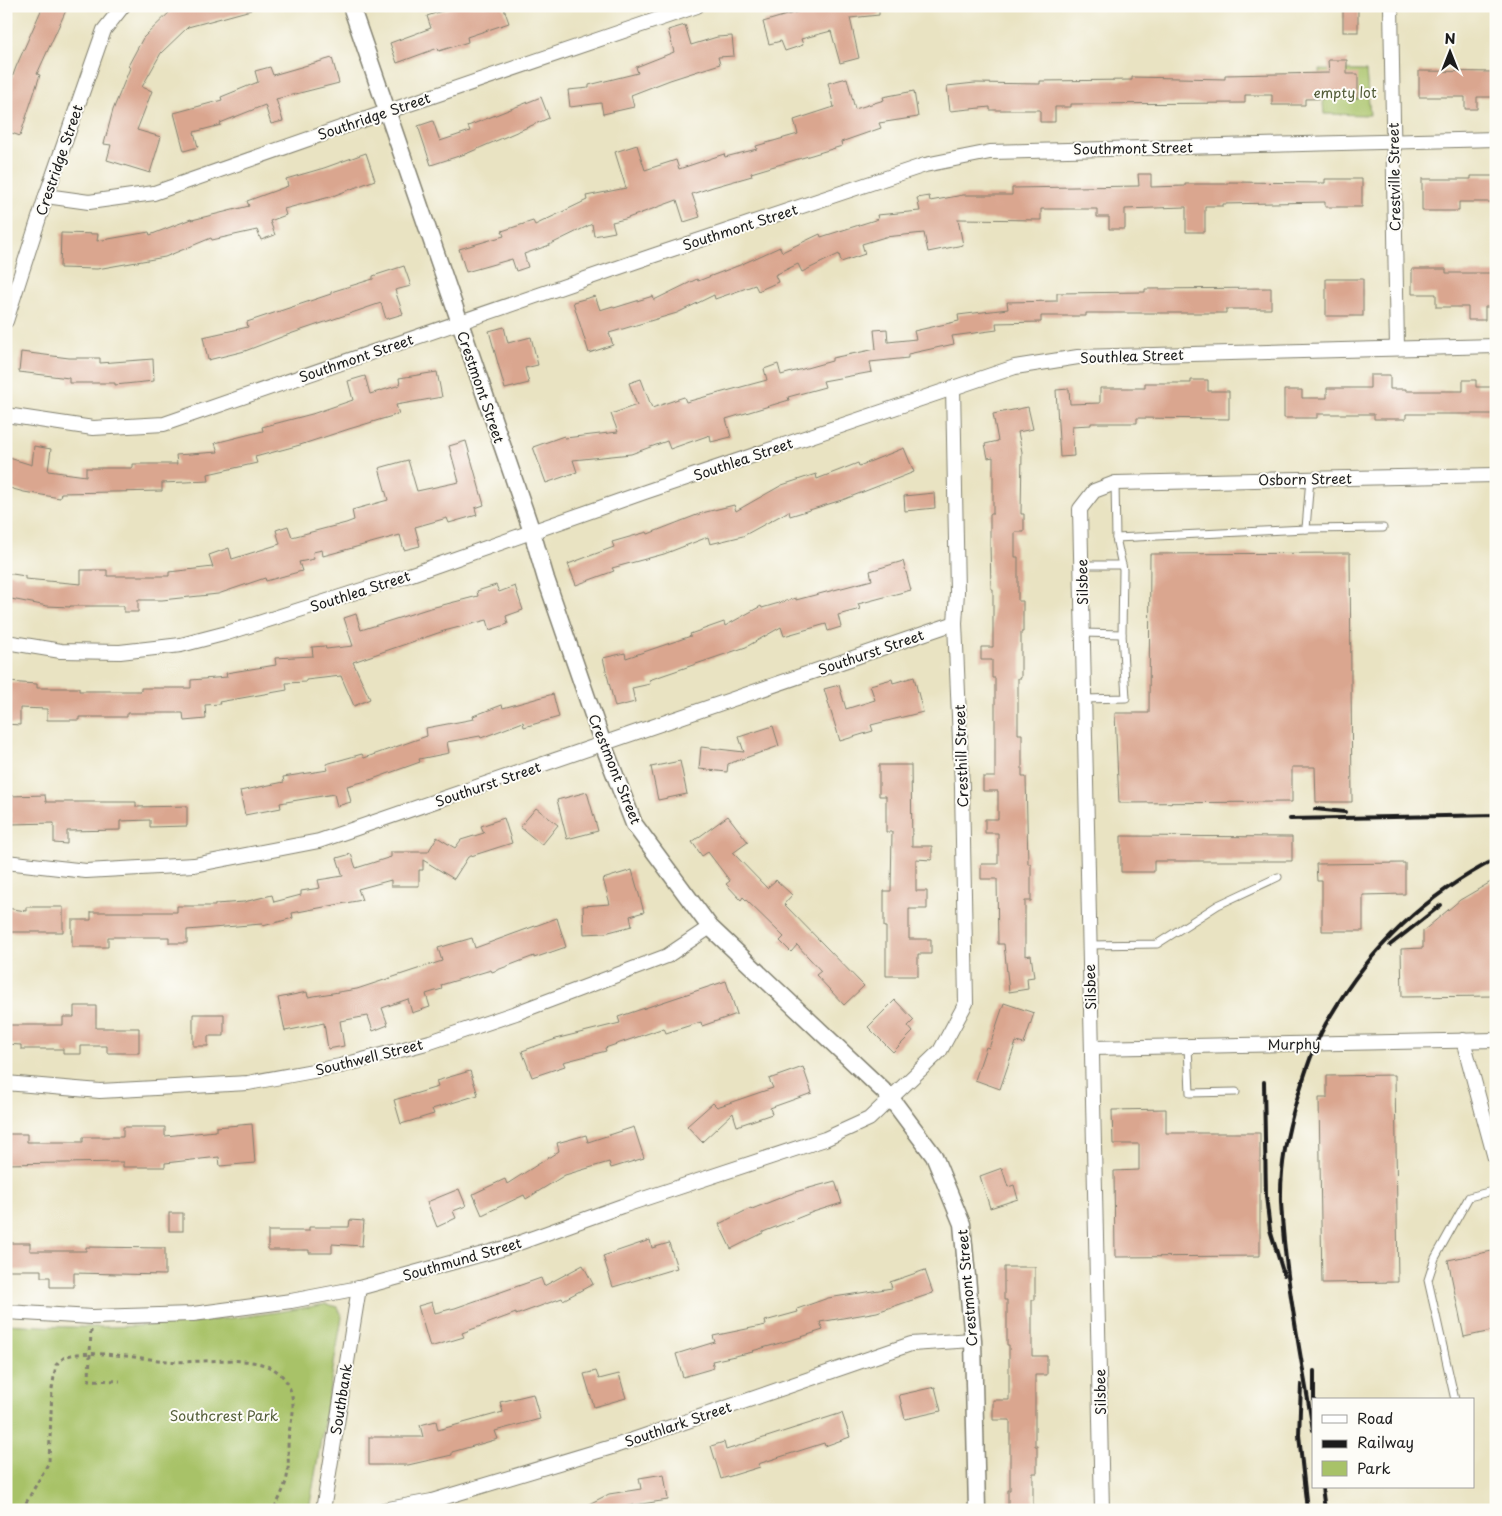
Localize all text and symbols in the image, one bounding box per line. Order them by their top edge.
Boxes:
north arrow [1424,28,1474,78]
text: N [1444,28,1456,49]
park label: empty lot [1313,82,1377,103]
street label: Southridge Street [315,87,433,145]
street label: Crestridge Street [30,101,88,218]
street label: Crestville Street [1383,122,1405,231]
street label: Southmont Street [1073,136,1193,160]
street label: Southmont Street [680,198,800,255]
street label: Southmont Street [296,328,416,387]
street label: Crestmont Street [452,328,510,446]
street label: Southlea Street [1080,344,1185,368]
street label: Southlea Street [690,432,796,486]
street label: Osborn Street [1258,468,1352,490]
street label: Silsbee [1071,558,1093,605]
street label: Southlea Street [307,565,413,617]
street label: Southurst Street [815,624,927,680]
street label: Cresthill Street [949,704,973,808]
street label: Crestmont Street [583,711,647,828]
street label: Southurst Street [432,756,544,812]
street label: Silsbee [1079,963,1101,1010]
street label: Southwell Street [313,1033,425,1080]
street label: Murphy [1267,1033,1321,1055]
street label: Crestmont Street [951,1228,983,1347]
street label: Southmund Street [400,1232,524,1286]
street label: Southbank [325,1361,357,1436]
street label: Silsbee [1089,1368,1111,1415]
street label: Southlark Street [622,1396,734,1452]
legend [1312,1398,1474,1488]
park label: Southcrest Park [170,1405,279,1426]
text: Road [1357,1406,1393,1429]
text: Railway [1357,1430,1414,1453]
text: Park [1357,1456,1391,1479]

